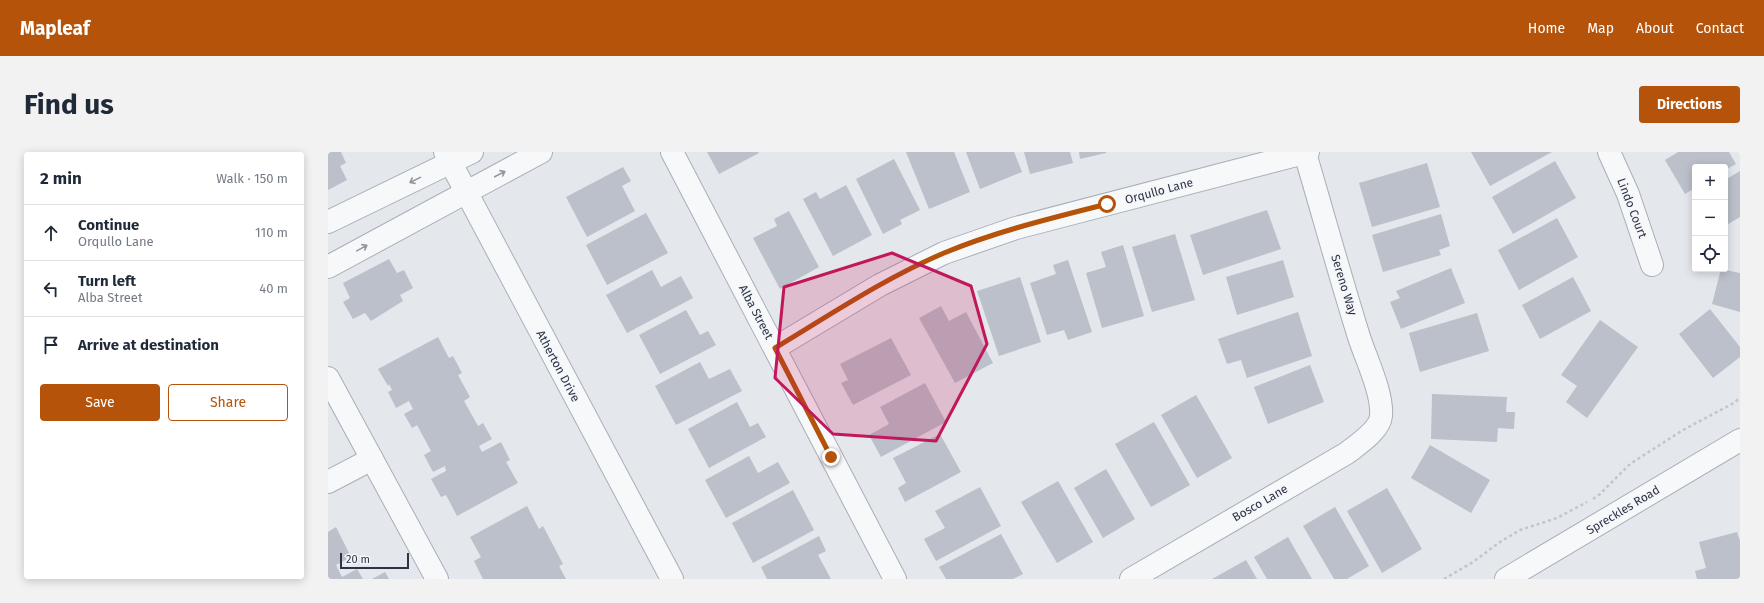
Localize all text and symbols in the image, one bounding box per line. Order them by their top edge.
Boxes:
text: Mapleaf [20,17,90,40]
text: Home [1528,20,1565,37]
text: Map [1587,20,1614,37]
text: About [1636,20,1674,37]
text: Contact [1696,20,1744,37]
button: Directions [1639,86,1740,123]
text: Find us [24,88,114,121]
map controls [1692,164,1728,272]
button: + [1692,164,1728,200]
text: 2 min [40,168,82,189]
one-way arrow [494,169,506,177]
text: Walk · 150 m [216,171,288,186]
street label: Orqullo Lane [1123,175,1195,207]
street label: Lindo Court [1614,176,1650,241]
one-way arrow [410,177,422,184]
route start [1098,195,1116,213]
button: − [1692,200,1728,236]
text: Continue [78,216,139,234]
icon: ahead [40,222,62,244]
text: 110 m [255,225,288,240]
text: Orqullo Lane [78,234,154,249]
button: locate [1692,236,1728,272]
one-way arrow [356,244,368,251]
street label: Sereno Way [1328,253,1360,317]
text: Turn left [78,272,136,290]
icon: left [40,278,62,300]
text: 40 m [259,281,288,296]
street label: Alba Street [736,282,776,342]
text: Alba Street [78,290,143,305]
street label: Atherton Drive [533,328,583,404]
icon: arrive [40,334,62,356]
text: Arrive at destination [78,336,219,354]
button: Save [40,384,160,421]
button: Share [168,384,288,421]
route end [822,448,840,466]
street label: Bosco Lane [1230,482,1290,524]
street label: Spreckles Road [1584,483,1662,537]
scale bar [340,551,409,570]
text: 20 m [346,553,370,566]

